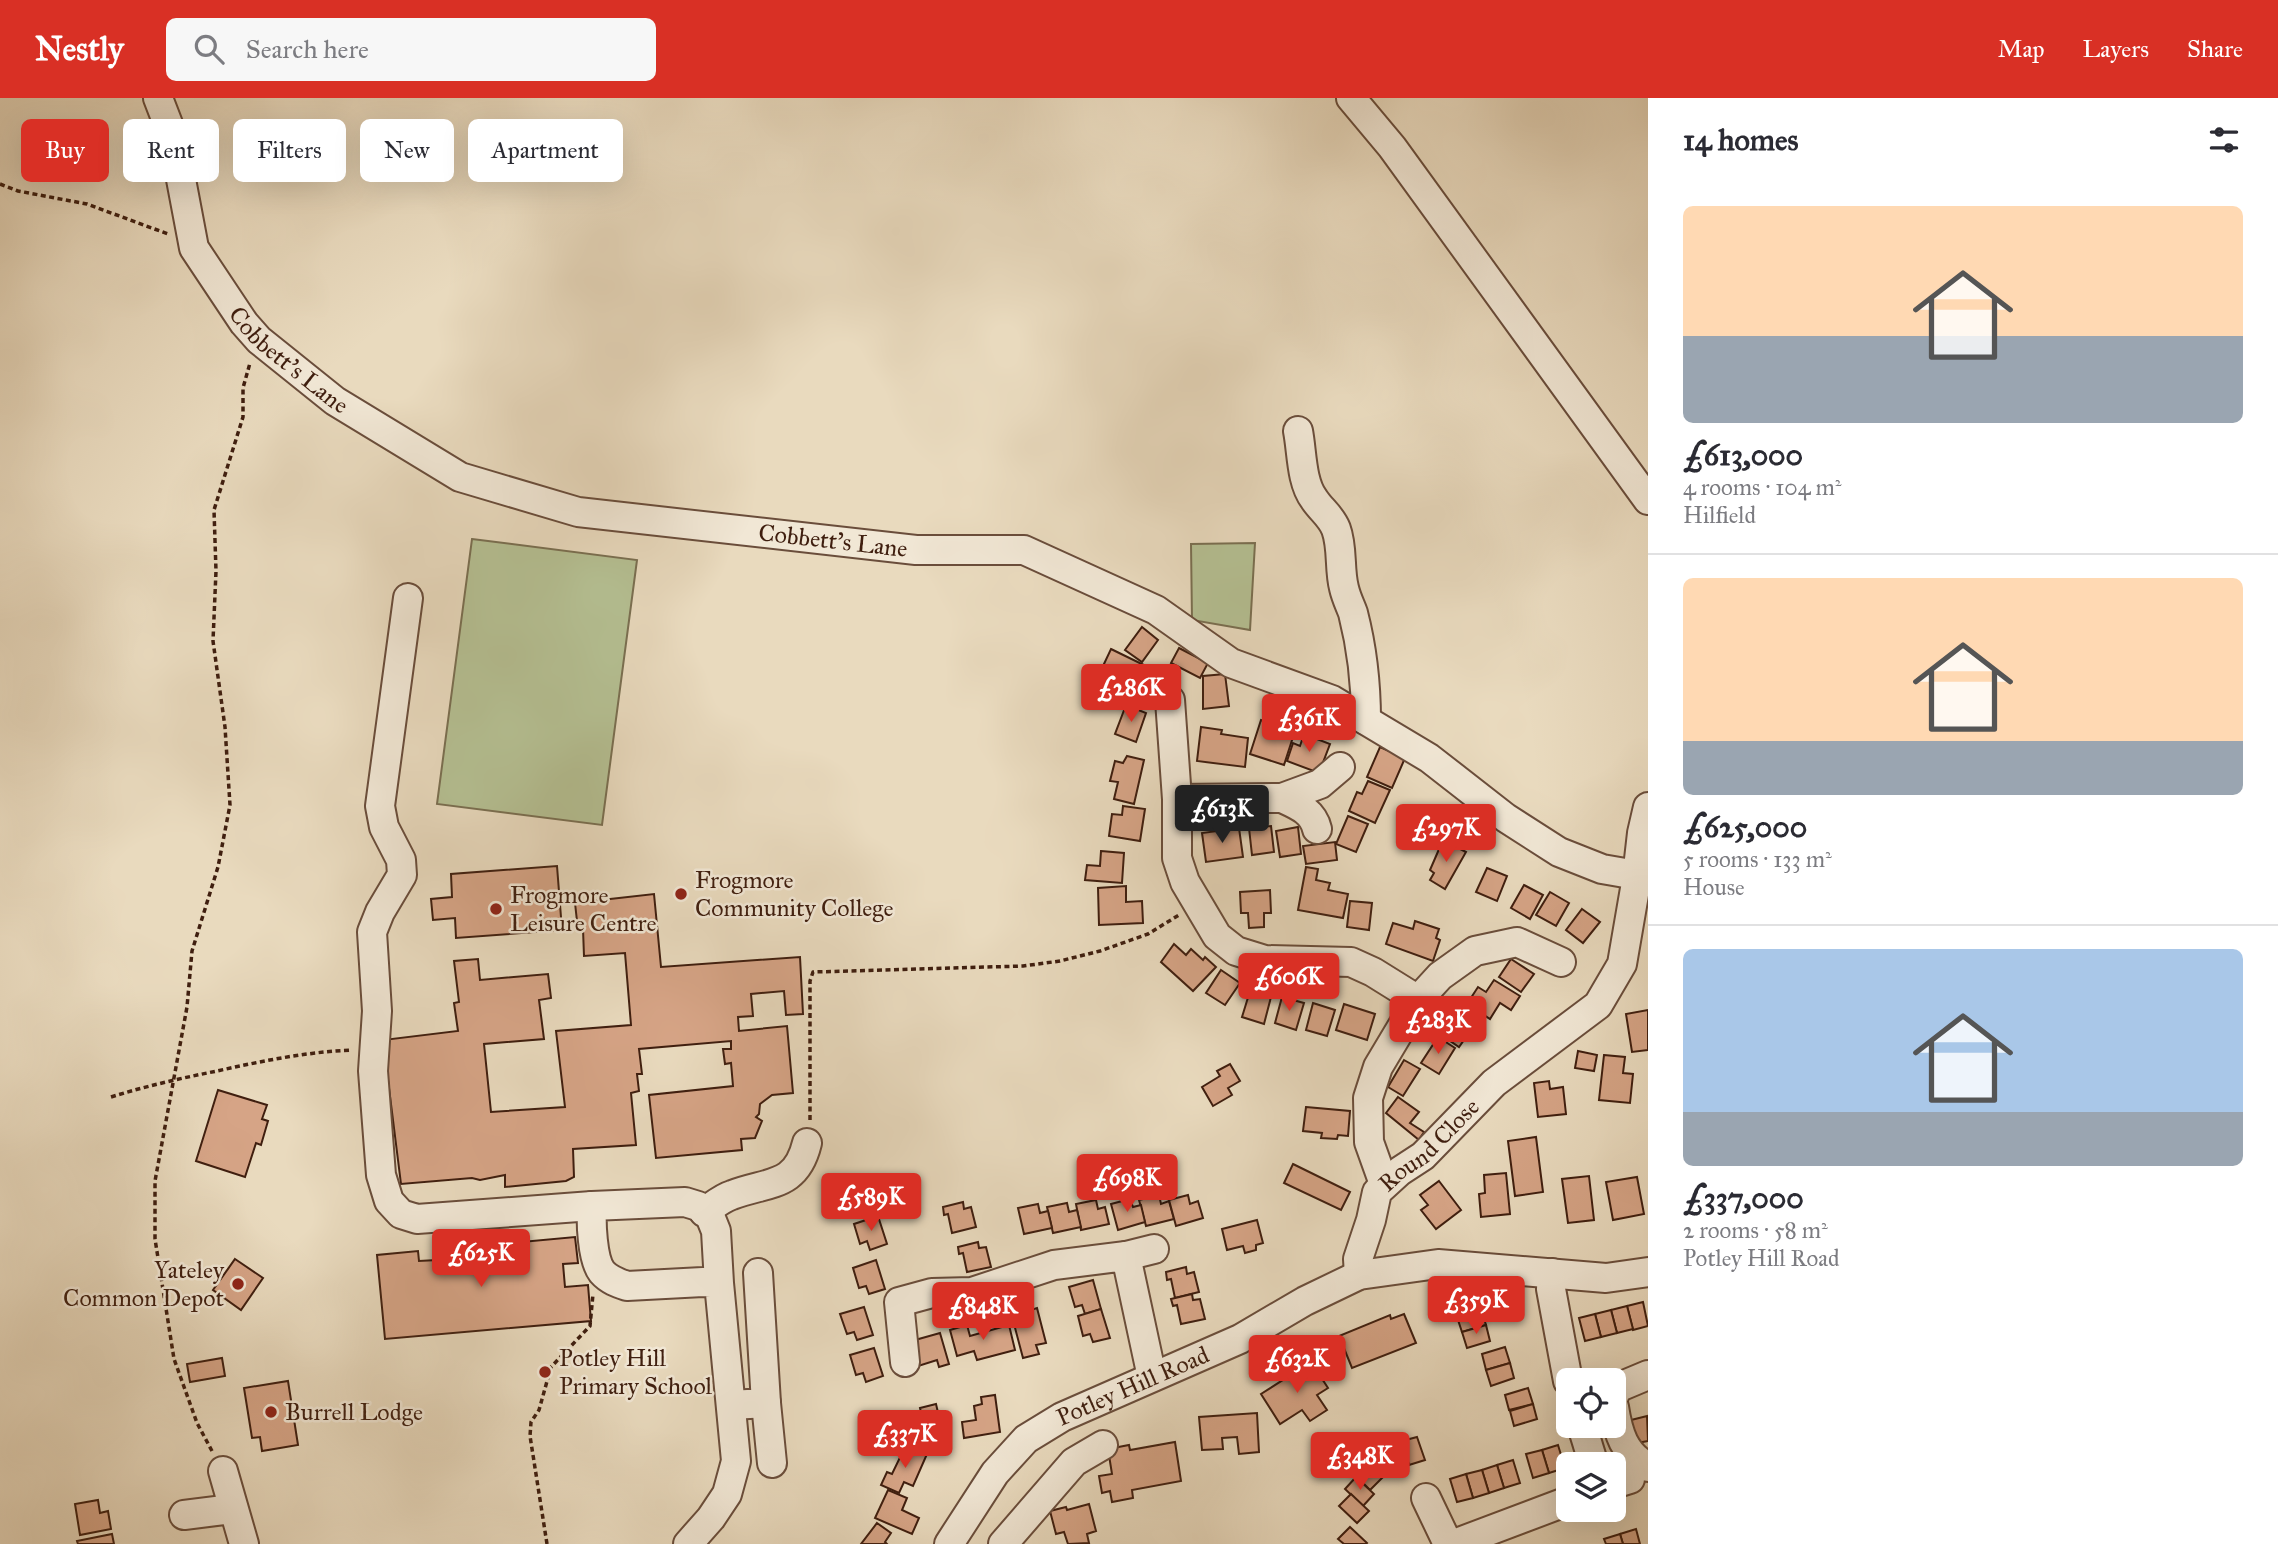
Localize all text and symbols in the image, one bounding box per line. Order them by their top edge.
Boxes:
search box [166,18,656,81]
text: Nestly [35,29,124,69]
icon: search [190,30,228,68]
text: Search here [246,33,369,65]
text: Map [1998,34,2045,64]
text: Layers [2083,34,2149,64]
text: Share [2187,34,2243,64]
chip: Buy [21,119,109,182]
chip: Rent [123,119,219,182]
chip: Filters [233,119,346,182]
chip: New [360,119,454,182]
chip: Apartment [468,119,623,182]
icon: filters [2205,121,2243,159]
text: 14 homes [1683,122,1798,158]
icon: home [1900,252,2026,378]
street label: Cobbett's Lane [222,301,354,420]
text: £613,000 [1683,437,1803,473]
text: 4 rooms · 104 m² [1683,473,1842,501]
text: Hilfield [1683,501,1756,529]
street label: Cobbett's Lane [757,517,909,564]
icon: home [1900,624,2026,750]
pin: £286K [1082,664,1180,724]
text: £286K [1097,673,1165,701]
pin: £361K [1260,694,1358,754]
text: £361K [1278,703,1340,731]
pin: £613K [1173,786,1271,845]
text: £613K [1191,794,1253,822]
pin: £297K [1397,804,1495,864]
text: £625,000 [1683,809,1807,845]
text: £297K [1412,813,1480,841]
text: 5 rooms · 133 m² [1683,845,1832,873]
place label: Frogmore Community College [695,865,894,923]
text: House [1683,873,1745,901]
place label: Frogmore Leisure Centre [510,880,656,938]
marker: Frogmore Community College [673,886,689,902]
marker: Frogmore Leisure Centre [488,901,504,917]
pin: £606K [1240,954,1338,1013]
text: £606K [1254,962,1324,990]
icon: home [1900,995,2026,1121]
pin: £283K [1389,996,1487,1056]
text: £283K [1405,1005,1471,1033]
street label: Round Close [1372,1092,1486,1198]
pin: £698K [1078,1154,1176,1214]
text: £698K [1093,1163,1161,1191]
pin: £589K [822,1174,920,1233]
text: £337,000 [1683,1180,1804,1216]
text: £589K [837,1182,905,1210]
text: 2 rooms · 58 m² [1683,1216,1828,1244]
pin: £625K [432,1230,530,1289]
text: £625K [448,1238,514,1266]
text: Potley Hill Road [1683,1244,1839,1272]
place label: Yateley Common Depot [63,1255,225,1313]
marker: Yateley Common Depot [230,1276,246,1292]
pin: £359K [1427,1276,1525,1336]
pin: £848K [934,1282,1032,1342]
text: £359K [1444,1285,1508,1313]
text: £848K [948,1291,1018,1319]
pin: £632K [1248,1336,1346,1395]
street label: Potley Hill Road [1052,1339,1214,1433]
place label: Potley Hill Primary School [559,1343,713,1401]
text: £632K [1265,1344,1329,1372]
marker: Potley Hill Primary School [537,1364,553,1380]
map controls [1556,1368,1626,1522]
button: locate [1556,1368,1626,1438]
place label: Burrell Lodge [285,1397,423,1427]
marker: Burrell Lodge [263,1404,279,1420]
pin: £337K [856,1410,954,1470]
text: £337K [874,1419,936,1447]
pin: £348K [1311,1432,1409,1492]
text: £348K [1327,1441,1393,1469]
button: layers [1556,1452,1626,1522]

